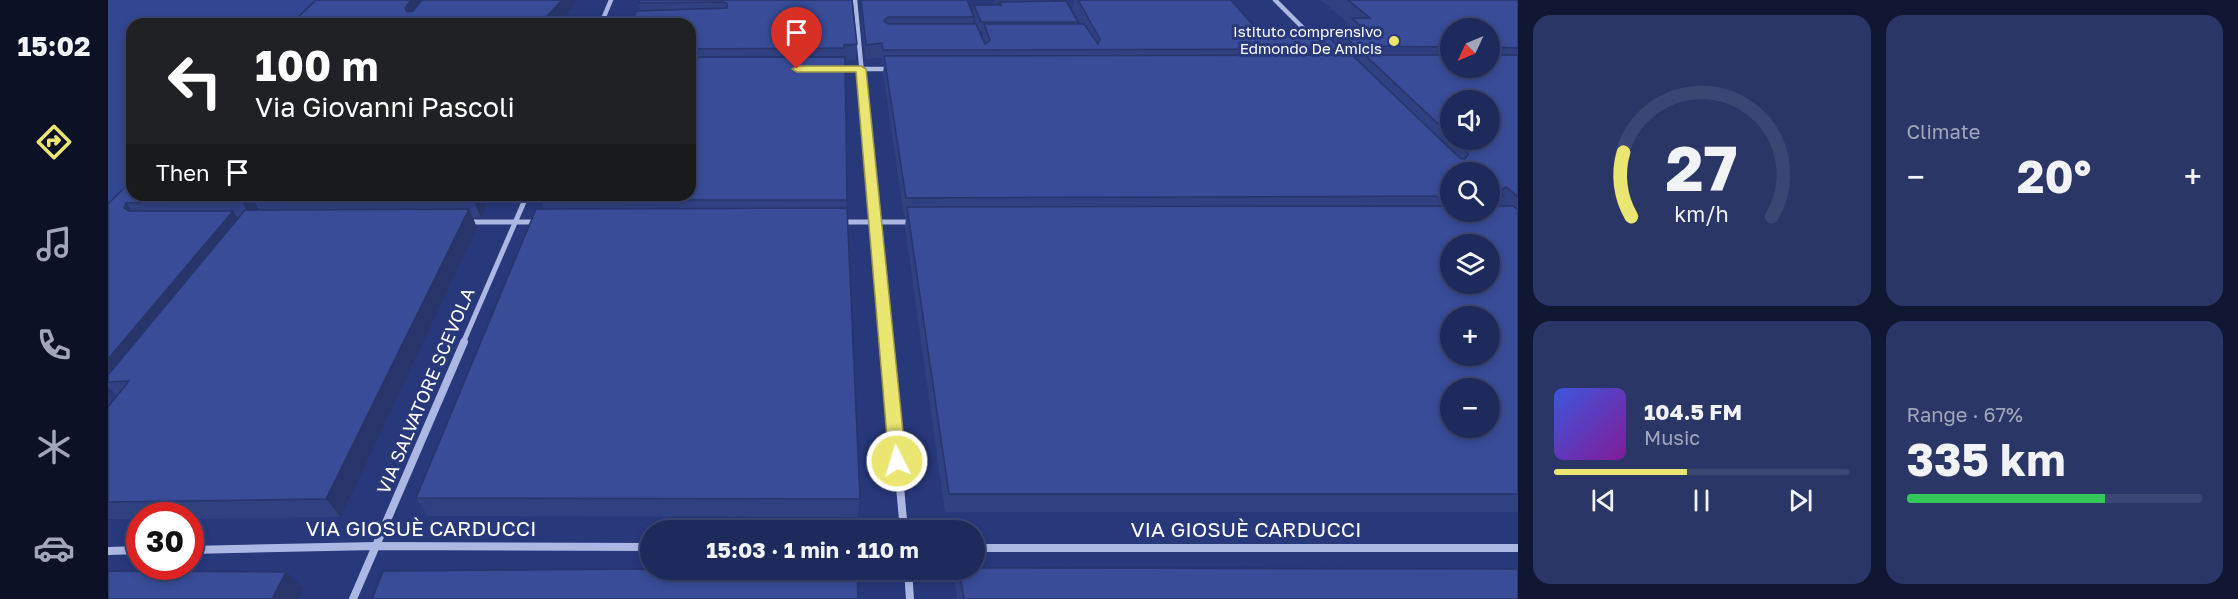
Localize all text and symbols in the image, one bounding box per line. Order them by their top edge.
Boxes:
pin [771,7,822,69]
icon: arrive [780,16,813,49]
north arrow [1440,18,1500,78]
map controls [1440,18,1500,438]
place label: Istituto comprensivo Edmondo De Amicis [1233,22,1382,57]
text: 15:02 [17,30,91,62]
marker: Istituto comprensivo Edmondo De Amicis [1387,34,1401,48]
text: 100 m [255,40,378,90]
icon: left [156,42,234,120]
button: sound [1440,90,1500,150]
text: Via Giovanni Pascoli [255,91,515,123]
text: Climate [1907,119,1980,143]
icon: directions [33,121,75,163]
text: 27 [1666,130,1738,205]
text: 20° [2017,149,2091,203]
icon: arrive [221,156,254,189]
text: − [1907,157,1925,196]
text: + [2184,157,2202,196]
text: Then [156,159,209,186]
button: search [1440,162,1500,222]
text: km/h [1674,202,1729,228]
icon: music [33,223,75,265]
button: layers [1440,234,1500,294]
street label: VIA SALVATORE SCEVOLA [372,284,479,497]
button: + [1440,306,1500,366]
icon: phone [33,324,75,366]
button: − [1440,378,1500,438]
text: 104.5 FM [1644,398,1742,425]
text: Range · 67% [1907,402,2023,426]
text: Music [1644,425,1700,449]
icon: climate [33,426,75,468]
position arrow [865,429,929,493]
text: 335 km [1907,432,2066,486]
icon: previous [1587,484,1620,517]
icon: pause [1685,484,1718,517]
icon: next [1784,484,1817,517]
speed limit sign: 30 [126,502,204,580]
street label: VIA GIOSUÈ CARDUCCI [305,515,537,541]
street label: VIA GIOSUÈ CARDUCCI [1130,516,1362,542]
icon: car [33,527,75,569]
text: 15:03 · 1 min · 110 m [706,536,919,563]

